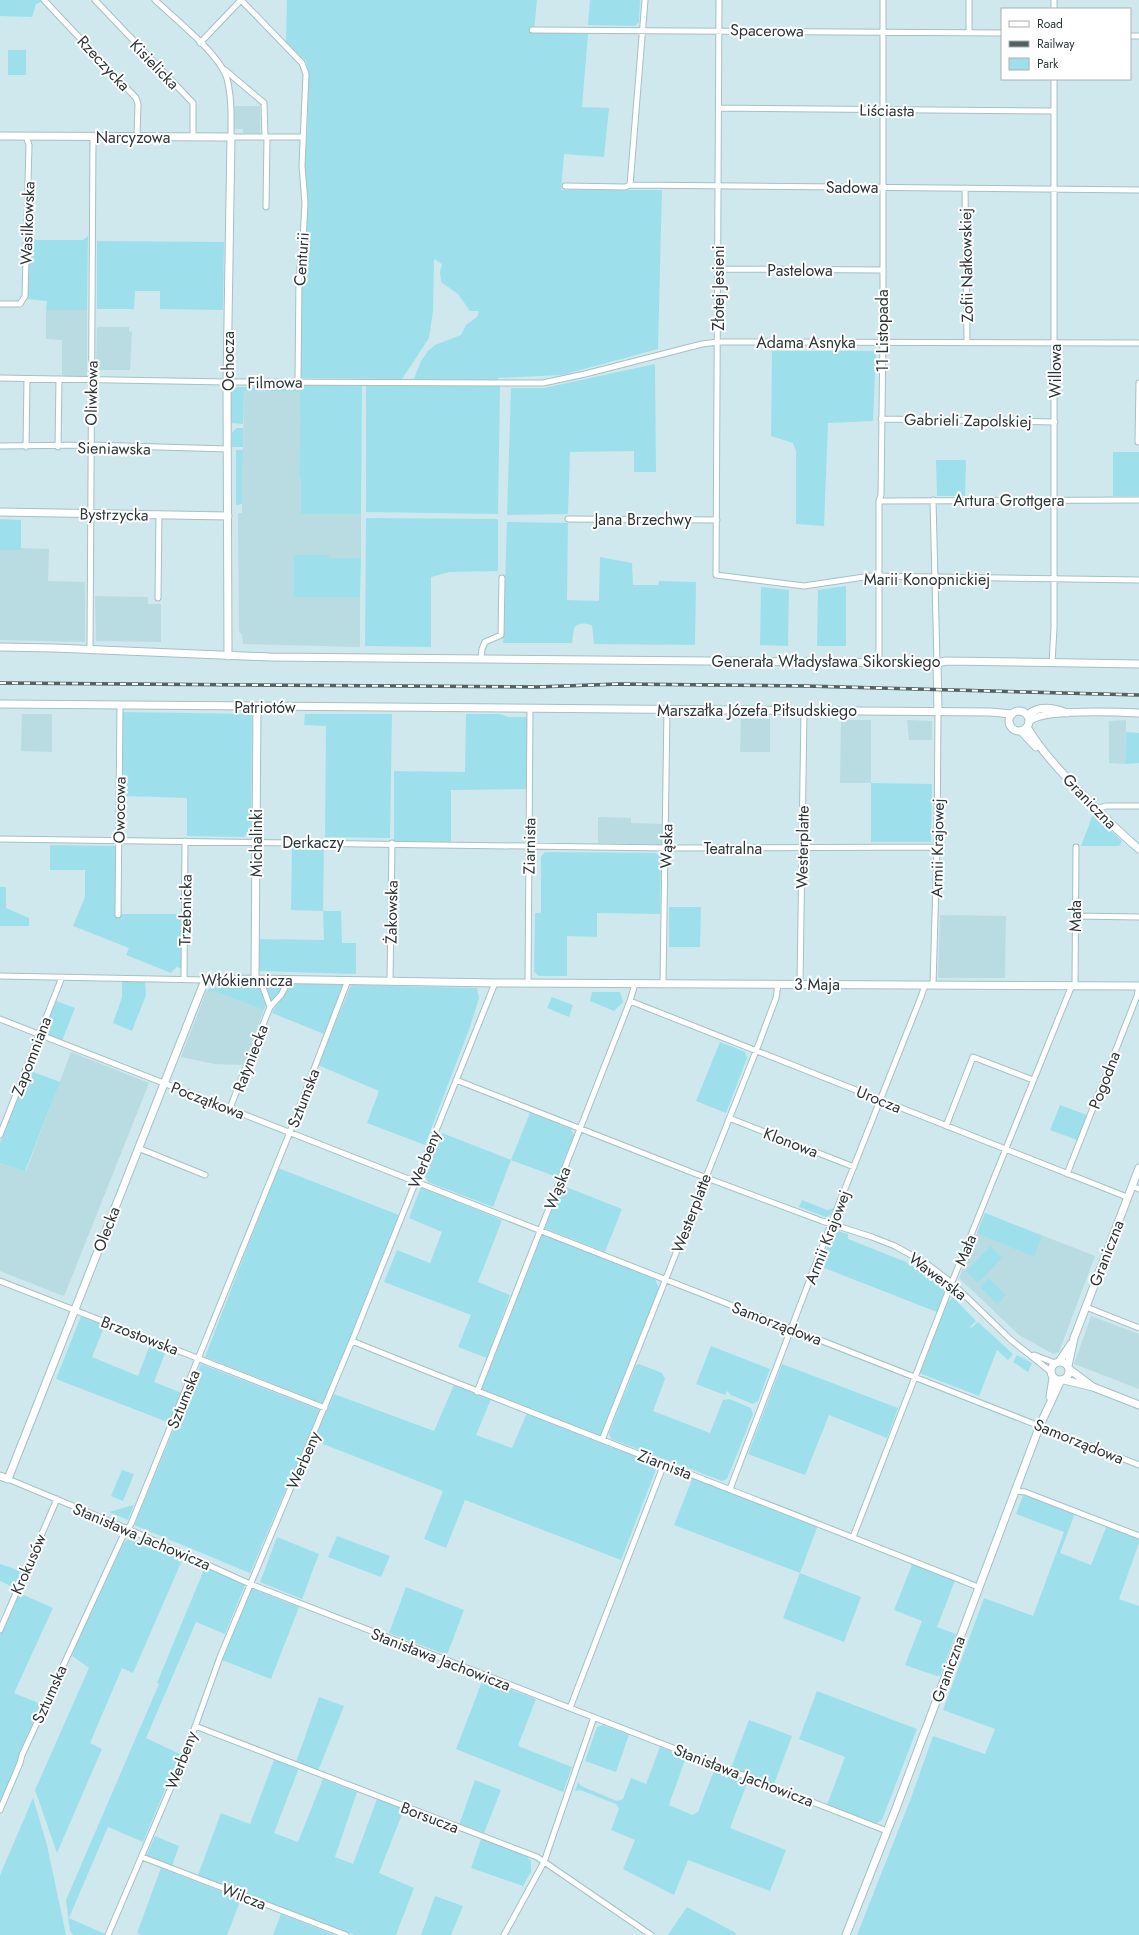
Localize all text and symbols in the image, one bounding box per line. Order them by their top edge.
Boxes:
legend [1001,8,1131,80]
text: Road [1037,15,1063,33]
street label: Spacerowa [730,18,804,43]
street label: Rzeczycka [72,30,135,96]
street label: Kisielicka [125,34,185,95]
text: Railway [1037,35,1075,53]
text: Park [1037,55,1059,73]
street label: Liściasta [859,99,915,122]
street label: Narcyzowa [96,126,170,149]
street label: Sadowa [826,176,878,199]
street label: Wasilkowska [15,181,40,265]
street label: Zofii Nałkowskiej [954,208,979,322]
street label: Centurii [288,231,315,287]
street label: Złotej Jesieni [707,245,730,331]
street label: Pastelowa [767,259,833,282]
street label: 11 Listopada [871,289,894,373]
street label: Ochocza [217,331,240,391]
street label: Adama Asnyka [756,331,856,354]
street label: Willowa [1044,344,1067,398]
street label: Oliwkowa [79,360,104,426]
street label: Filmowa [247,371,303,394]
street label: Gabrieli Zapolskiej [904,408,1032,433]
street label: Sieniawska [77,436,151,461]
street label: Artura Grottgera [954,489,1064,512]
street label: Bystrzycka [79,502,149,527]
street label: Jana Brzechwy [592,508,692,531]
street label: Marii Konopnickiej [864,568,990,591]
street label: Generała Władysława Sikorskiego [712,650,941,673]
street label: Patriotów [234,696,296,719]
street label: Marszałka Józefa Piłsudskiego [657,699,857,722]
street label: Graniczna [1057,768,1122,834]
street label: Owocowa [107,776,132,844]
street label: Armii Krajowej [925,798,950,898]
street label: Westerplatte [790,805,815,889]
street label: Michalinki [245,809,268,877]
street label: Ziarnista [518,818,541,875]
street label: Wąska [655,823,678,869]
street label: Derkaczy [282,831,345,854]
street label: Teatralna [704,837,762,860]
street label: Trzebnicka [173,874,198,946]
street label: Żakowska [379,880,404,944]
street label: Mała [1064,900,1087,932]
street label: Włókiennicza [201,969,293,992]
street label: 3 Maja [794,973,840,996]
street label: Zapomniana [6,1013,57,1099]
street label: Ratyniecka [227,1021,274,1095]
street label: Pogodna [1083,1048,1126,1112]
street label: Sztumska [282,1065,325,1131]
street label: Początkowa [168,1076,248,1125]
street label: Urocza [853,1080,905,1119]
street label: Klonowa [760,1122,822,1163]
street label: Werbeny [402,1126,447,1192]
street label: Wąska [538,1163,577,1213]
street label: Westerplatte [666,1170,717,1256]
street label: Armii Krajowej [799,1187,856,1288]
street label: Olecka [87,1203,126,1255]
street label: Graniczna [1083,1217,1130,1290]
street label: Mała [949,1231,982,1269]
street label: Wawerska [904,1247,972,1306]
street label: Samorządowa [728,1296,825,1351]
street label: Brzostowska [98,1310,182,1361]
street label: Sztumska [161,1366,206,1432]
street label: Samorządowa [1030,1413,1127,1470]
street label: Werbeny [281,1427,326,1493]
street label: Ziarnista [634,1444,695,1485]
street label: Stanisława Jachowicza [69,1497,214,1576]
street label: Krokusów [5,1530,52,1598]
street label: Stanisława Jachowicza [368,1622,514,1697]
street label: Graniczna [926,1633,971,1706]
street label: Sztumska [26,1661,73,1727]
street label: Werbeny [160,1727,203,1793]
street label: Stanisława Jachowicza [671,1738,817,1813]
street label: Borsucza [397,1796,462,1839]
street label: Wilcza [218,1877,270,1916]

